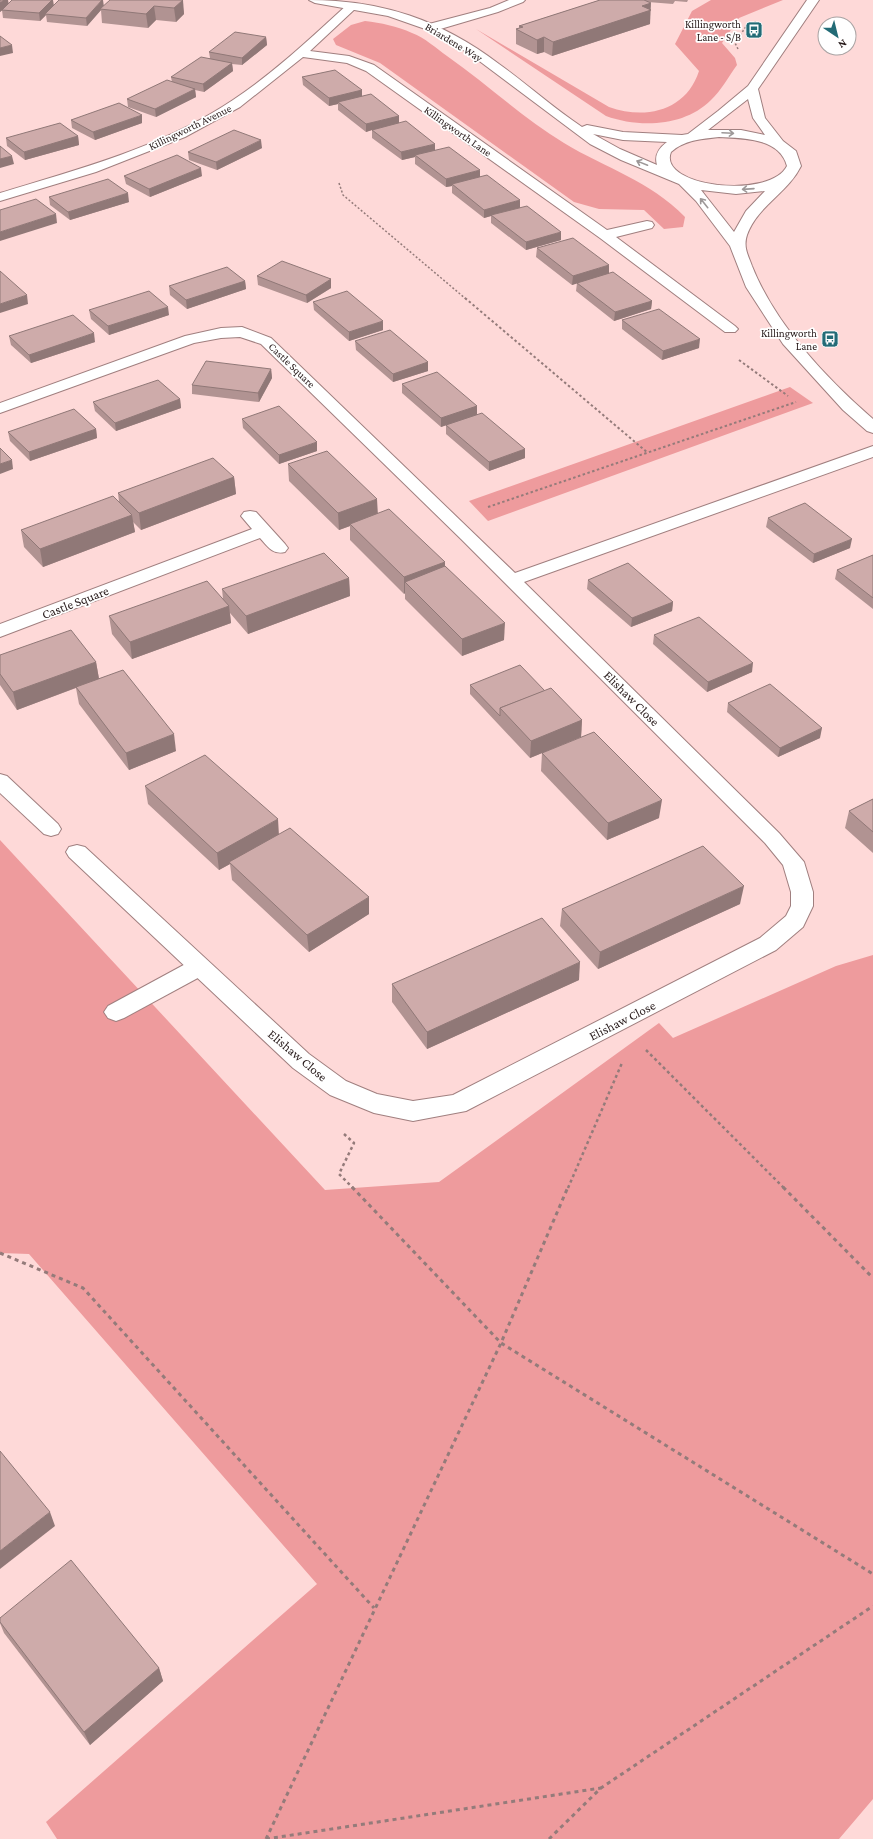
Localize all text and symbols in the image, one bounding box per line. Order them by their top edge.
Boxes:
north arrow [817,16,857,56]
place label: Killingworth Lane - S/B [685,18,741,43]
street label: Briardene Way [423,20,486,65]
bus stop icon: Killingworth Lane - S/B [744,20,764,40]
text: N [836,37,849,52]
street label: Killingworth Avenue [147,102,234,153]
street label: Killingworth Lane [421,103,494,160]
one-way arrow [721,129,734,136]
one-way arrow [637,159,649,167]
one-way arrow [742,186,755,193]
one-way arrow [700,197,709,208]
place label: Killingworth Lane [761,327,817,352]
bus stop icon: Killingworth Lane [820,329,840,349]
street label: Castle Square [266,340,318,391]
street label: Castle Square [40,583,111,622]
street label: Elishaw Close [601,668,663,729]
street label: Elishaw Close [587,997,658,1044]
street label: Elishaw Close [265,1026,330,1085]

